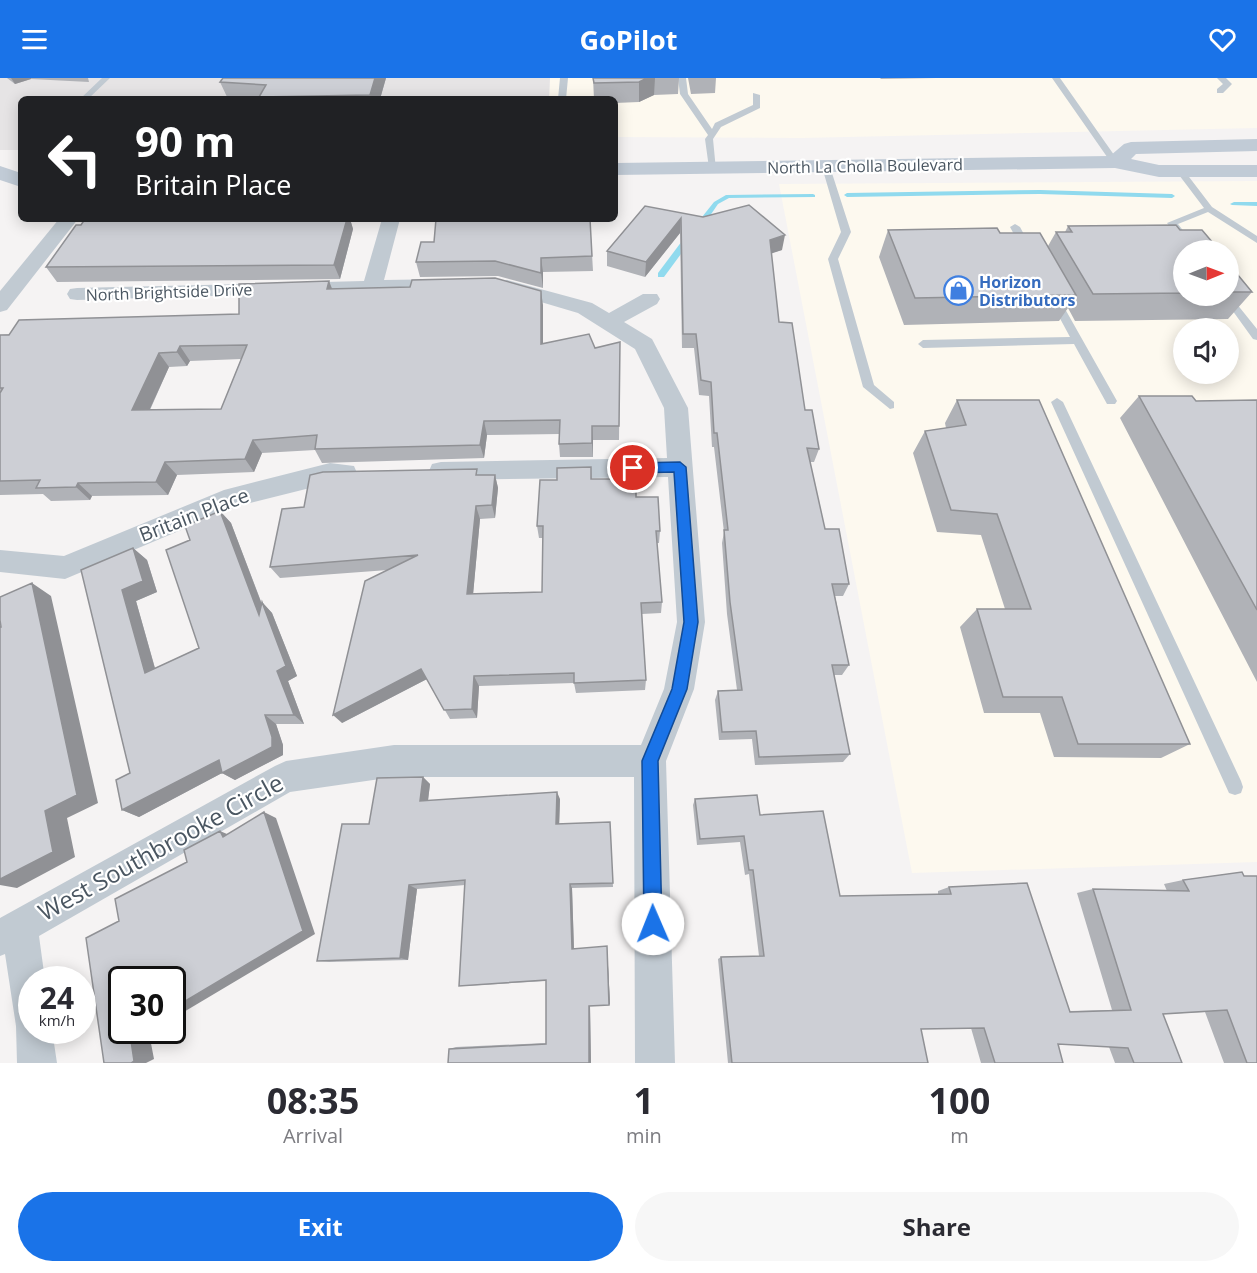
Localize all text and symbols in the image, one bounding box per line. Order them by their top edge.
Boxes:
text: GoPilot [579,21,678,58]
icon: menu [18,23,51,56]
icon: heart [1206,23,1239,56]
text: 90 m [135,112,235,169]
icon: left [36,120,114,198]
street label: North La Cholla Boulevard [767,153,963,179]
text: Britain Place [135,166,291,203]
north arrow [1173,240,1239,306]
map controls [1173,240,1239,384]
place label: Horizon Distributors [979,271,1076,311]
shop icon: Horizon Distributors [942,275,974,307]
street label: North Brightside Drive [85,278,253,306]
button: sound [1173,318,1239,384]
pin [607,442,658,493]
icon: arrive [616,451,649,484]
street label: Britain Place [135,481,253,548]
street label: West Southbrooke Circle [32,766,289,928]
position arrow [621,892,685,956]
speed limit sign: 30 [108,966,186,1044]
text: 24 [40,977,74,1018]
text: km/h [39,1010,75,1030]
text: 08:35 [267,1076,359,1125]
text: 1 [634,1076,654,1125]
text: 100 [929,1076,990,1125]
text: Arrival [283,1122,343,1149]
text: min [626,1122,662,1149]
text: m [950,1122,969,1149]
button: Exit [18,1192,623,1261]
button: Share [635,1192,1239,1261]

